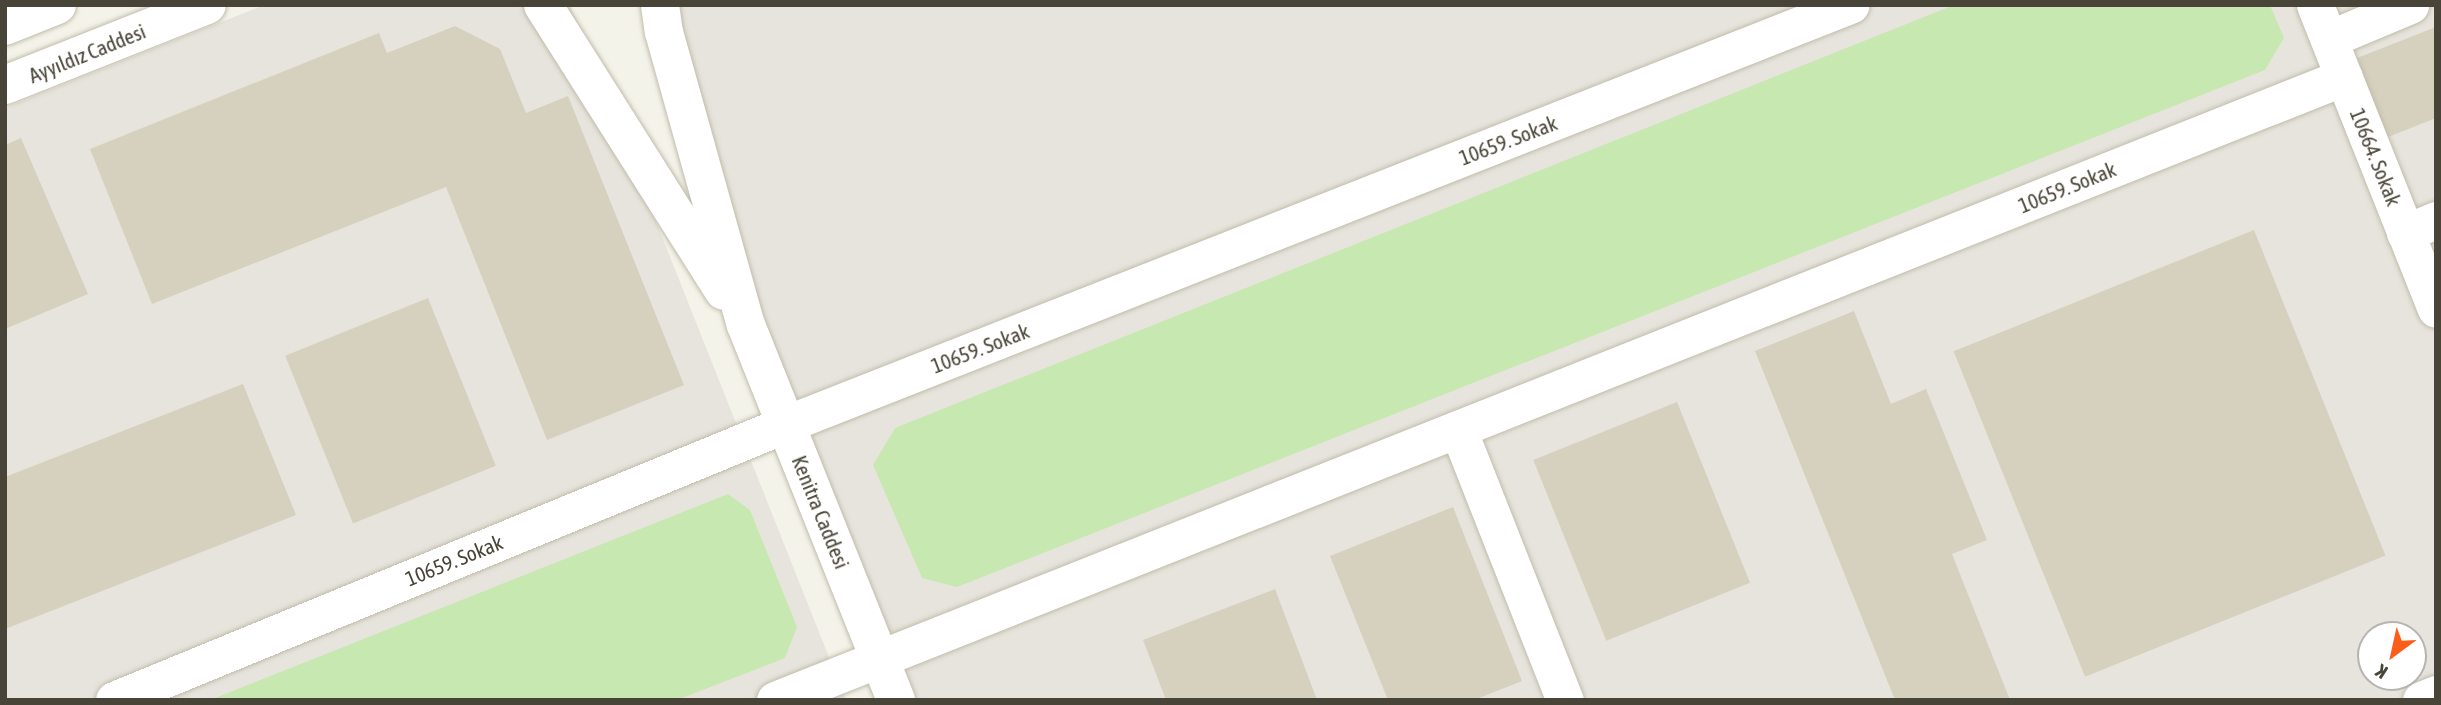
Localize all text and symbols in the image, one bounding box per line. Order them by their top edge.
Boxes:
street label: Ayyıldız Caddesi [25,18,149,88]
street label: 10664. Sokak [2345,105,2407,209]
street label: 10659. Sokak [1455,110,1561,170]
street label: 10659. Sokak [2015,156,2119,218]
street label: 10659. Sokak [927,318,1033,378]
street label: Kenitra Caddesi [787,452,855,572]
street label: 10659. Sokak [402,529,506,591]
north arrow [2357,621,2427,691]
text: K [2372,660,2392,684]

